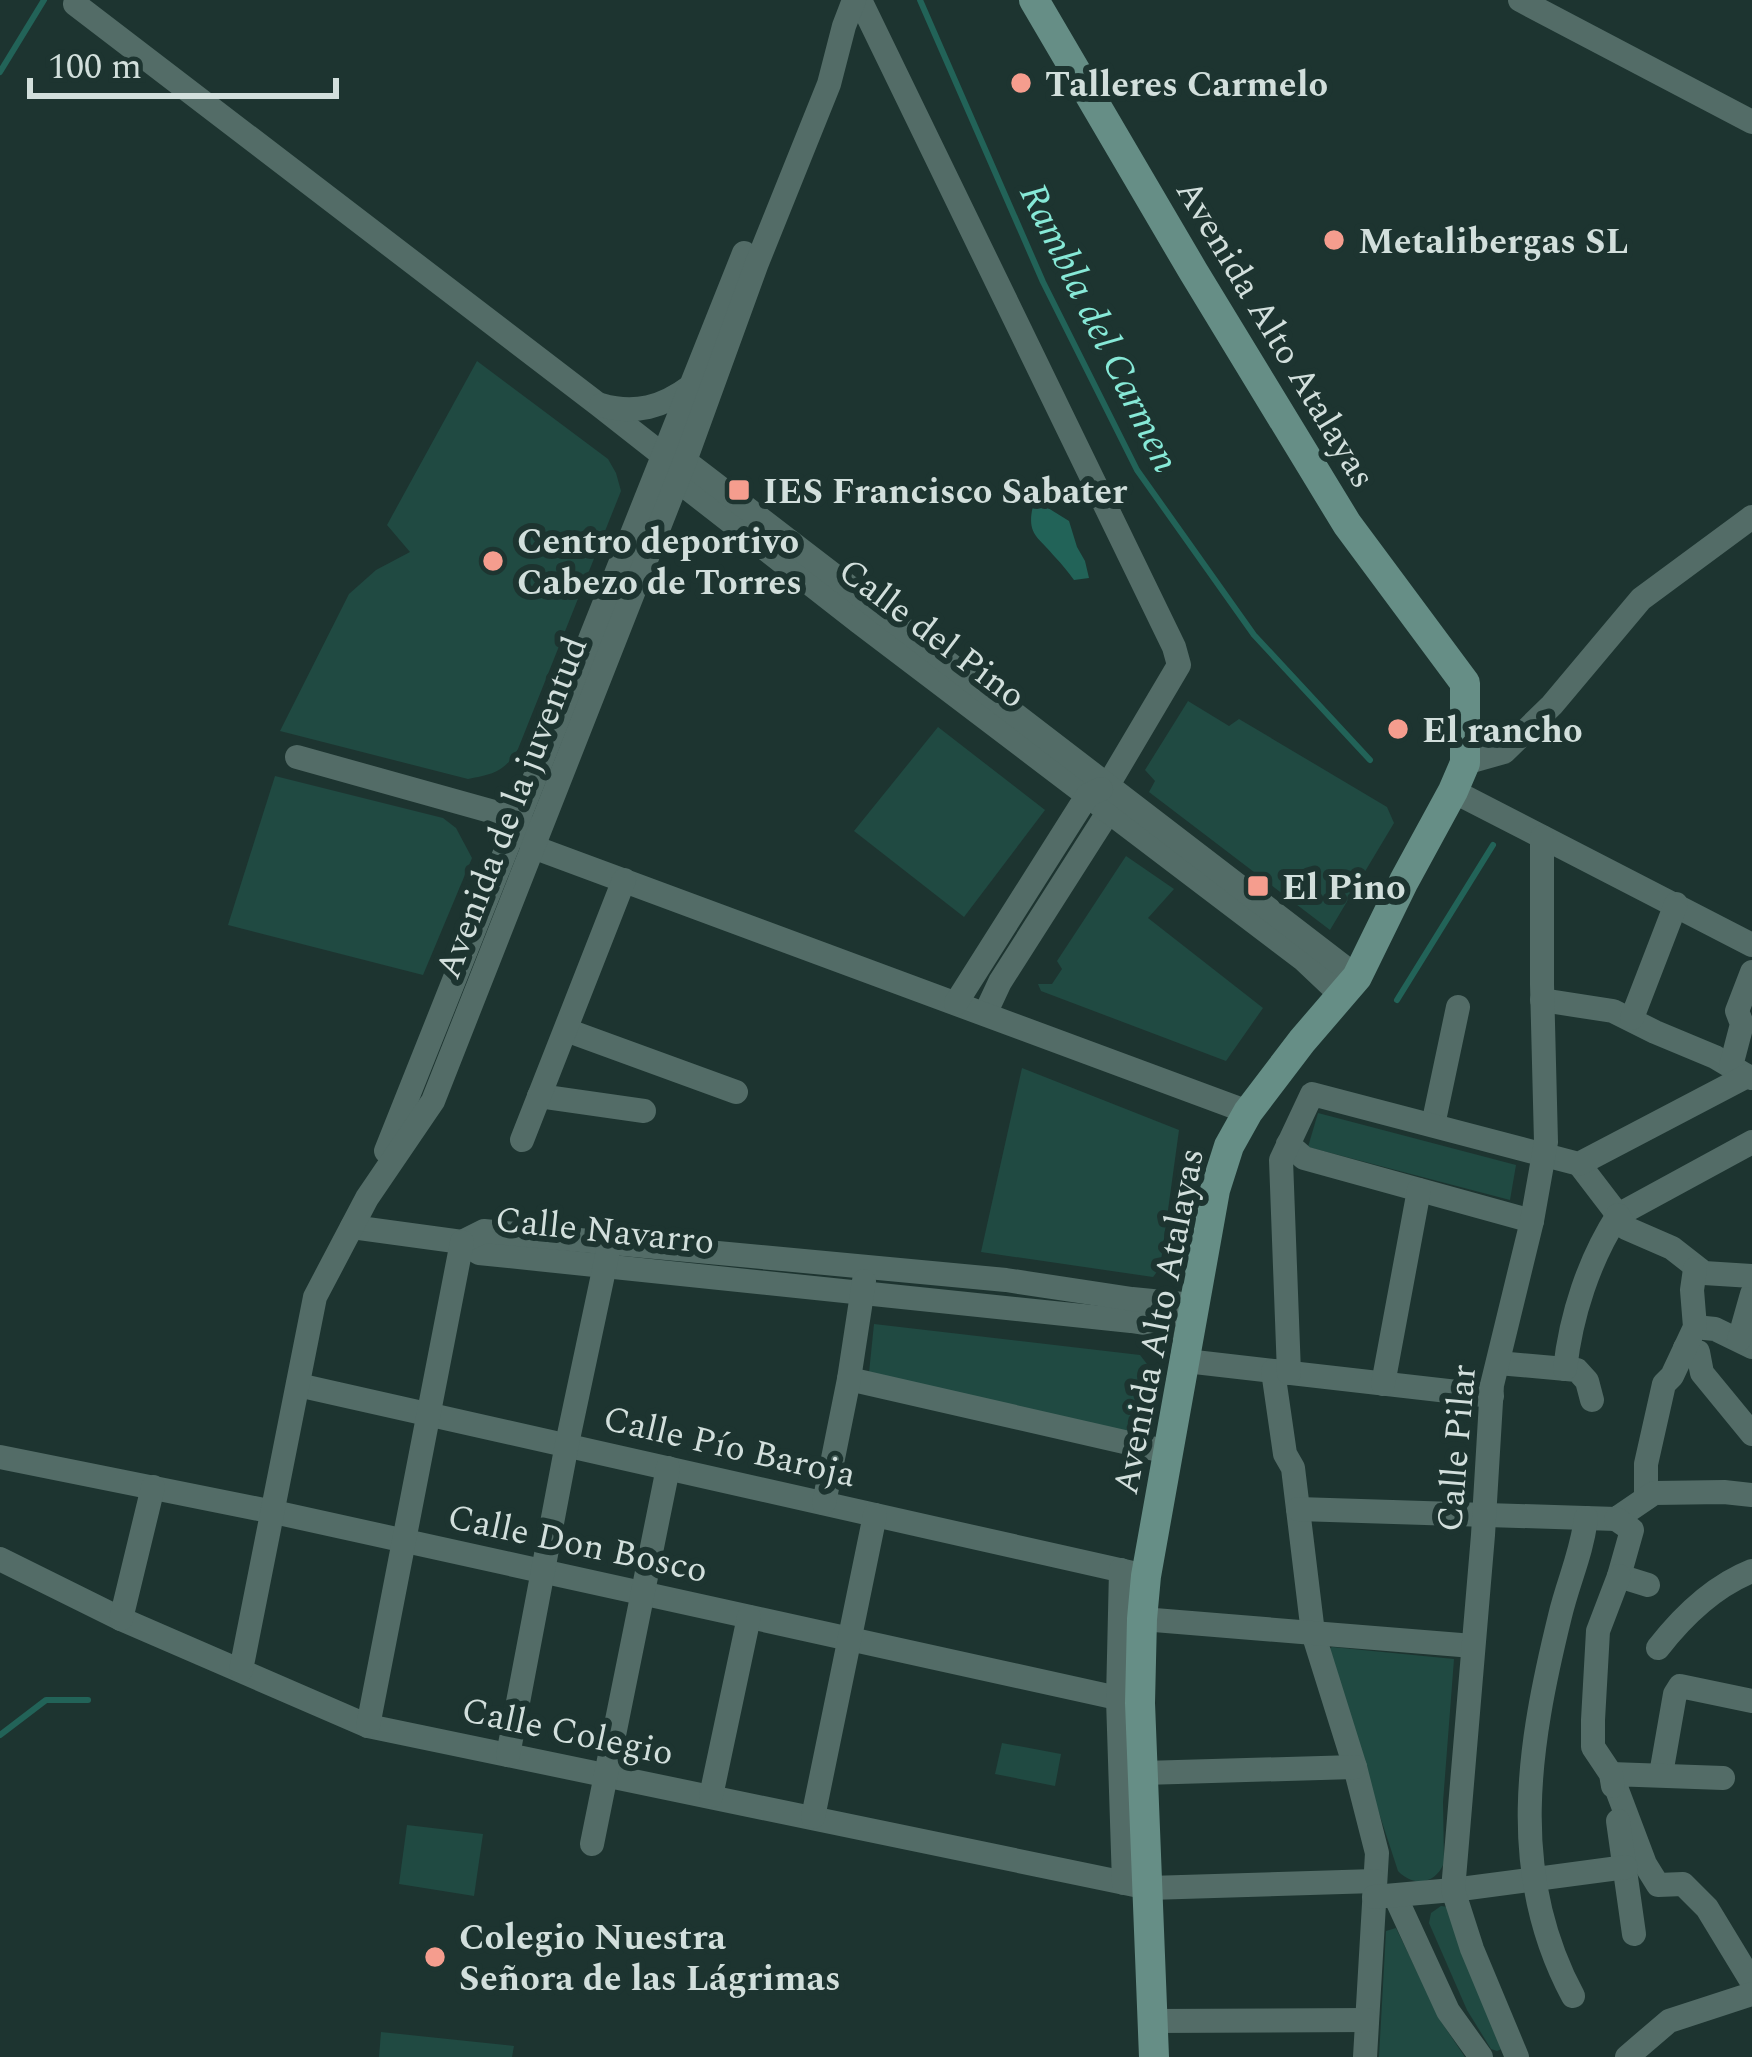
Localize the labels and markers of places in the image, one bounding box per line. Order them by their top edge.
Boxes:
place label: Talleres Carmelo [1045,58,1328,113]
marker: Talleres Carmelo [1008,70,1034,96]
place label: Metalibergas SL [1358,215,1629,270]
marker: Metalibergas SL [1321,227,1347,253]
place label: IES Francisco Sabater [763,465,1128,520]
marker: IES Francisco Sabater [726,477,752,503]
place label: Centro deportivo Cabezo de Torres [517,515,802,611]
marker: Centro deportivo Cabezo de Torres [480,548,506,574]
place label: El rancho [1422,704,1583,759]
marker: El rancho [1385,716,1411,742]
place label: El Pino [1282,861,1406,916]
marker: El Pino [1245,873,1271,899]
place label: Colegio Nuestra Señora de las Lágrimas [459,1911,841,2007]
marker: Colegio Nuestra Señora de las Lágrimas [422,1944,448,1970]

